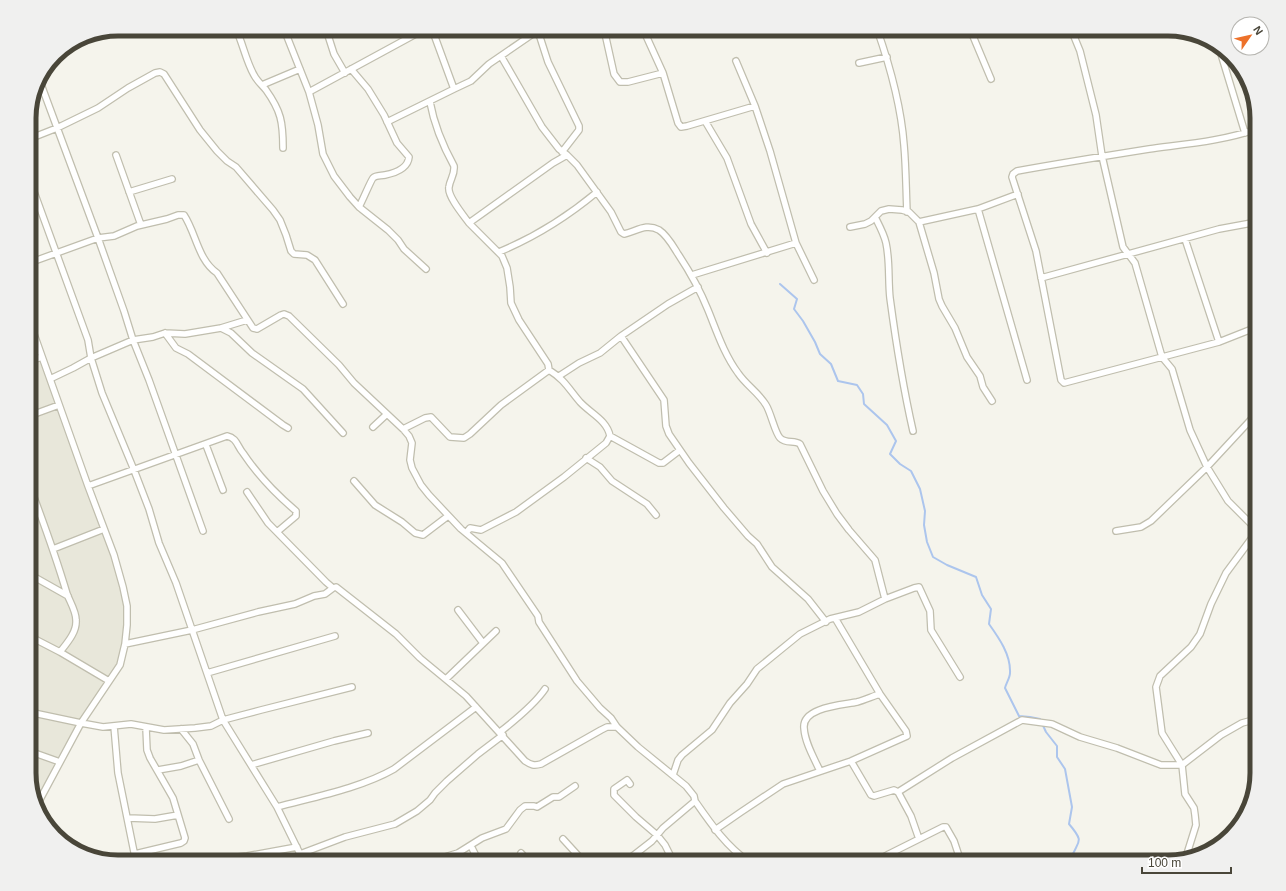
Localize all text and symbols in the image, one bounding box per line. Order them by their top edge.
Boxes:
north arrow [1230,16,1270,56]
text: N [1251,24,1266,37]
scale bar [1142,849,1231,875]
text: 100 m [1148,856,1181,870]

